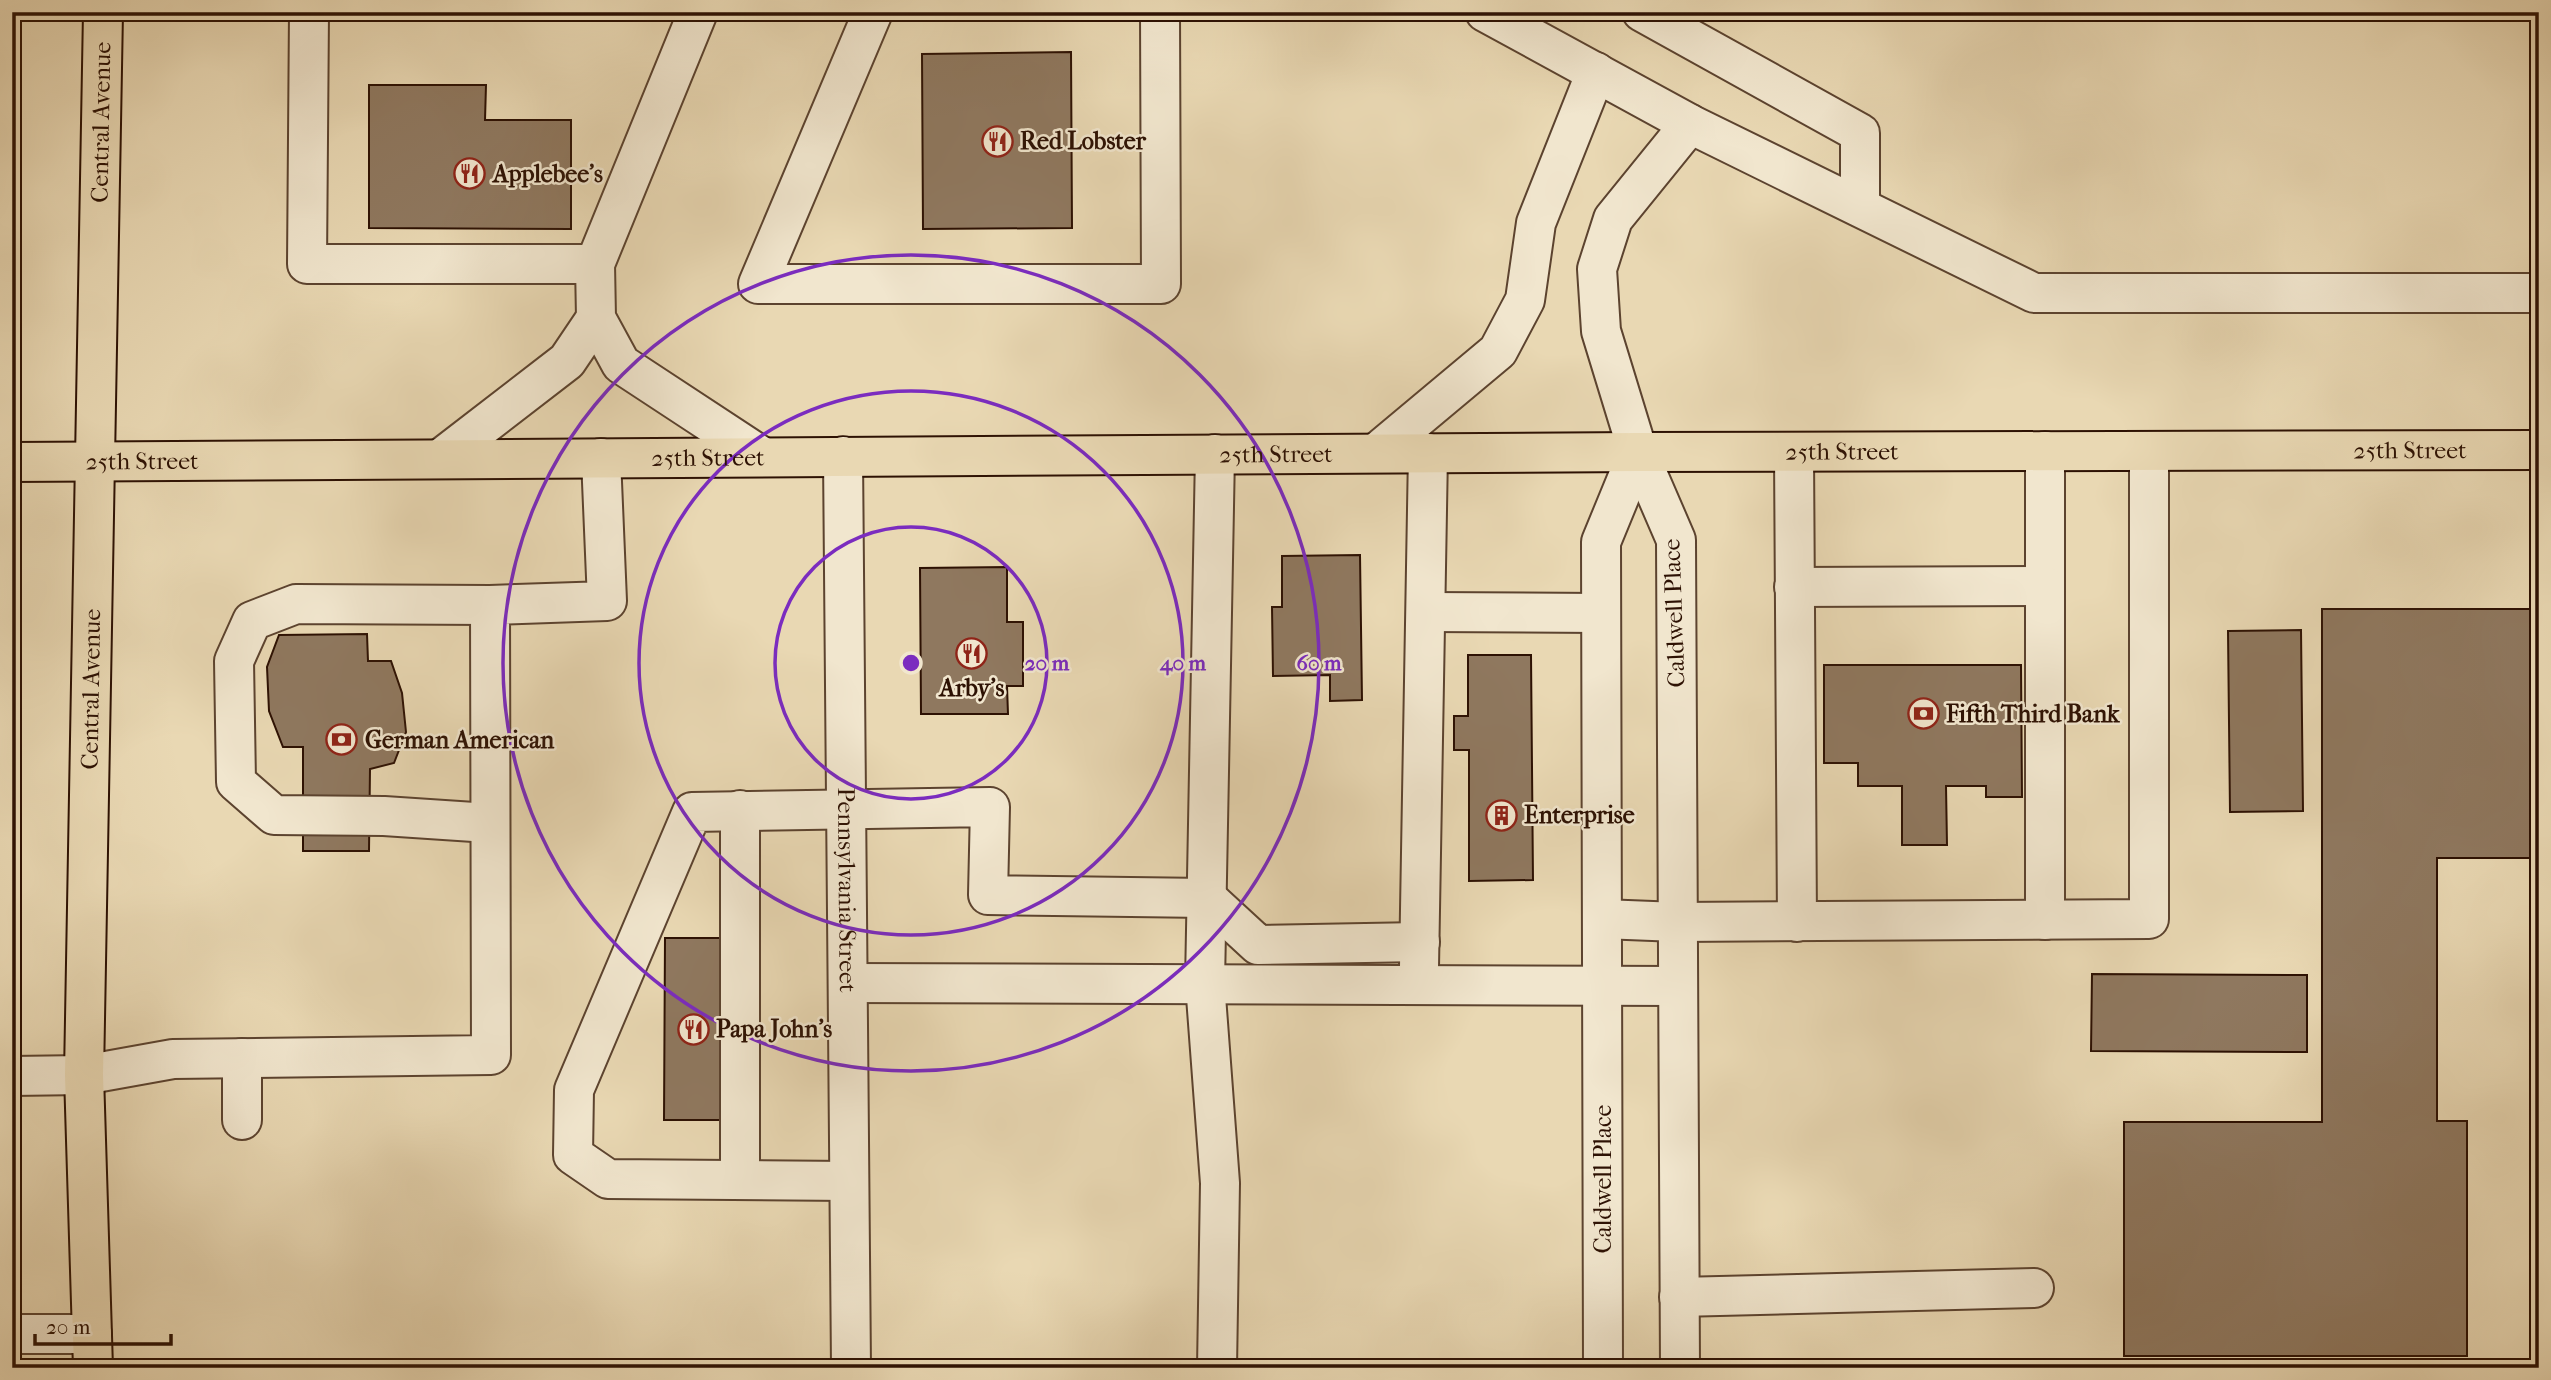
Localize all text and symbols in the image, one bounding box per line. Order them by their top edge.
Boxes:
street label: Central Avenue [86,41,116,203]
restaurant icon: Red Lobster [980,124,1014,158]
place label: Red Lobster [1020,127,1147,155]
restaurant icon: Applebee's [453,157,487,191]
place label: Applebee's [491,160,603,188]
street label: 25th Street [2353,436,2467,464]
street label: 25th Street [1785,437,1899,466]
street label: 25th Street [1219,440,1333,469]
street label: 25th Street [651,443,765,472]
street label: 25th Street [85,447,199,476]
street label: Caldwell Place [1657,538,1691,688]
street label: Central Avenue [75,608,106,770]
restaurant icon: Arby's [955,637,989,671]
centre of rings [899,651,923,675]
text: 20 m [1025,651,1070,675]
text: 40 m [1159,651,1207,676]
text: 60 m [1297,651,1342,675]
place label: Arby's [938,674,1005,702]
bank icon: Fifth Third Bank [1906,697,1940,731]
place label: Fifth Third Bank [1945,700,2120,728]
bank icon: German American [325,723,359,757]
place label: German American [365,726,555,754]
street label: Pennsylvania Street [832,787,862,993]
building icon: Enterprise [1484,798,1518,832]
place label: Enterprise [1524,801,1635,829]
restaurant icon: Papa John's [676,1012,710,1046]
place label: Papa John's [716,1015,832,1043]
street label: Caldwell Place [1589,1104,1617,1253]
scale bar [35,1303,172,1347]
text: 20 m [46,1315,91,1339]

